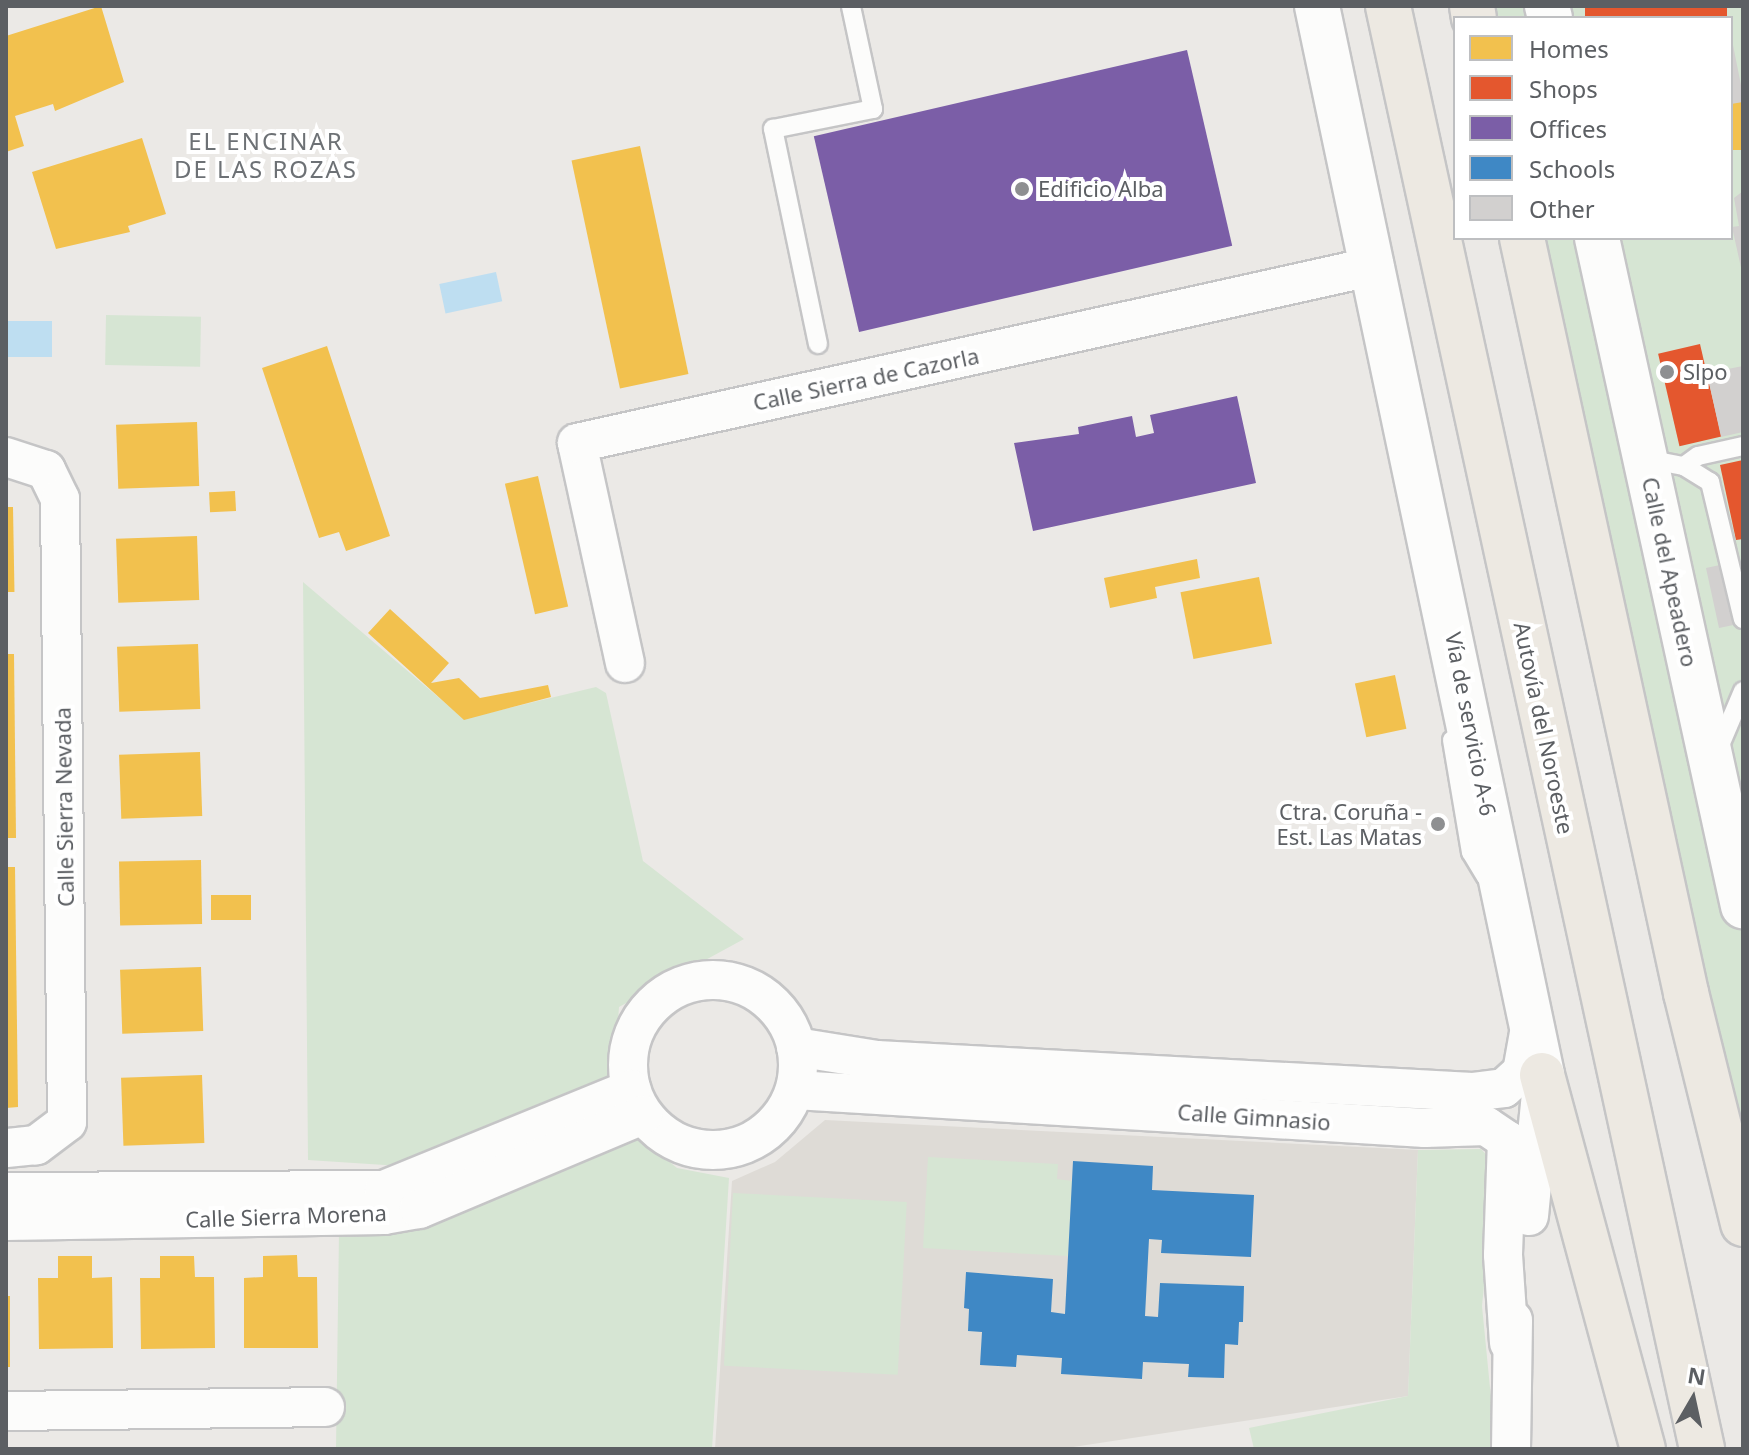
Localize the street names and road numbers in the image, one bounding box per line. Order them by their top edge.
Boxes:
street label: Calle Sierra de Cazorla [751,342,981,416]
street label: Calle del Apeadero [1637,475,1703,669]
street label: Autovía del Noroeste [1509,620,1579,836]
street label: Vía de servicio A-6 [1440,630,1502,818]
street label: Calle Sierra Nevada [49,707,79,907]
street label: Calle Gimnasio [1177,1098,1331,1136]
street label: Calle Sierra Morena [185,1199,387,1233]

